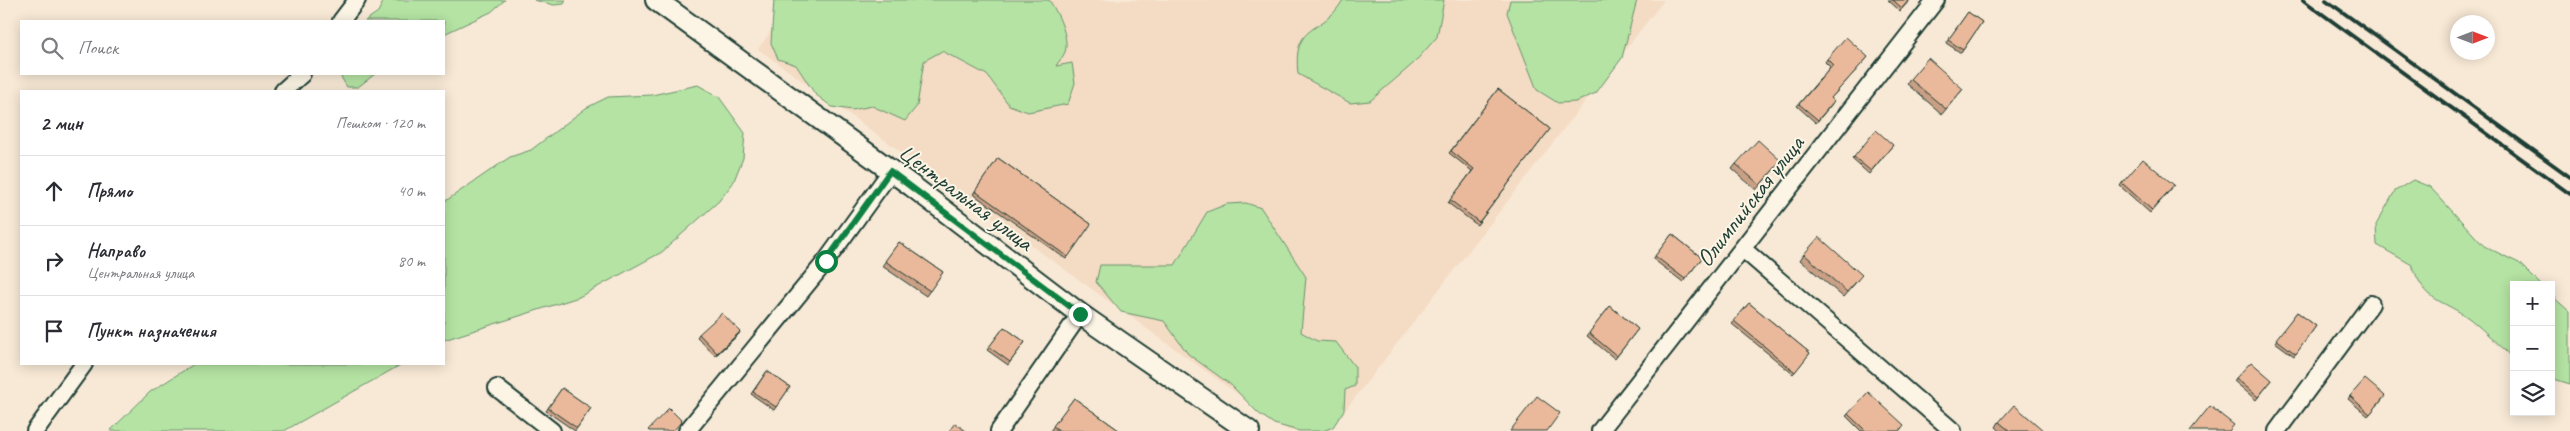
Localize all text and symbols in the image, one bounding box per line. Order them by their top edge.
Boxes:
north arrow [2450,15,2495,60]
search box [20,20,445,75]
icon: search [38,34,66,62]
text: Поиск [78,36,118,60]
text: 2 мин [40,110,83,136]
text: Пешком · 120 m [336,113,425,133]
street label: Олимпийская улица [1689,128,1811,273]
street label: Центральная улица [893,137,1040,258]
icon: ahead [40,177,68,205]
text: Прямо [87,179,132,203]
text: 40 m [398,181,425,201]
text: Направо [87,239,145,263]
icon: right [40,247,68,275]
route start [815,250,838,273]
text: 80 m [398,251,425,271]
text: Центральная улица [87,263,194,283]
map controls [2510,281,2555,416]
button: + [2510,281,2555,326]
route end [1069,303,1092,326]
icon: arrive [40,317,68,345]
text: Пункт назначения [87,319,216,343]
button: − [2510,326,2555,371]
button: layers [2510,371,2555,416]

